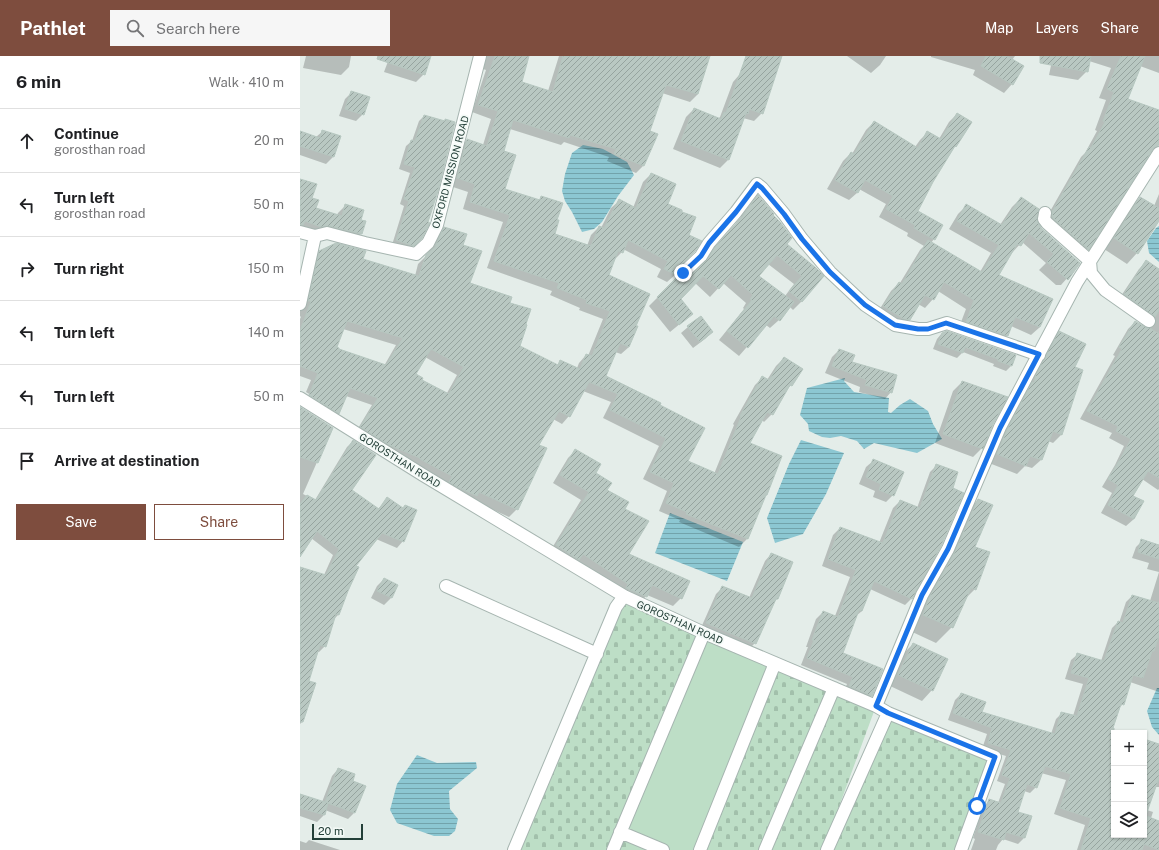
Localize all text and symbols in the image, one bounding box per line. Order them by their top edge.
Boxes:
search box [110,10,390,46]
text: Pathlet [20,17,86,39]
icon: search [124,17,146,39]
text: Search here [156,20,240,37]
text: Map [985,20,1013,36]
text: Layers [1035,20,1079,36]
text: Share [1101,20,1139,36]
text: 6 min [16,72,61,92]
text: Walk · 410 m [209,75,284,90]
street label: OXFORD MISSION ROAD [429,114,471,230]
text: Continue [54,125,119,142]
icon: ahead [16,130,38,152]
text: 20 m [254,133,284,148]
text: gorosthan road [54,142,146,157]
text: Turn left [54,189,115,206]
icon: left [16,194,38,216]
text: 50 m [253,197,284,212]
text: gorosthan road [54,206,146,221]
icon: right [16,258,38,280]
text: Turn right [54,260,124,277]
text: 150 m [248,261,284,276]
route end [674,264,692,282]
icon: left [16,322,38,344]
text: Turn left [54,324,115,341]
text: 140 m [248,325,284,340]
icon: left [16,386,38,408]
text: Turn left [54,388,115,405]
text: 50 m [253,389,284,404]
street label: GOROSTHAN ROAD [357,430,443,490]
icon: arrive [16,450,38,472]
text: Arrive at destination [54,452,199,469]
button: Save [16,504,146,540]
button: Share [154,504,284,540]
street label: GOROSTHAN ROAD [635,597,725,647]
map controls [1111,730,1147,838]
button: + [1111,730,1147,766]
button: − [1111,766,1147,802]
route start [968,797,986,815]
button: layers [1111,802,1147,838]
scale bar [312,822,363,841]
text: 20 m [318,825,343,837]

